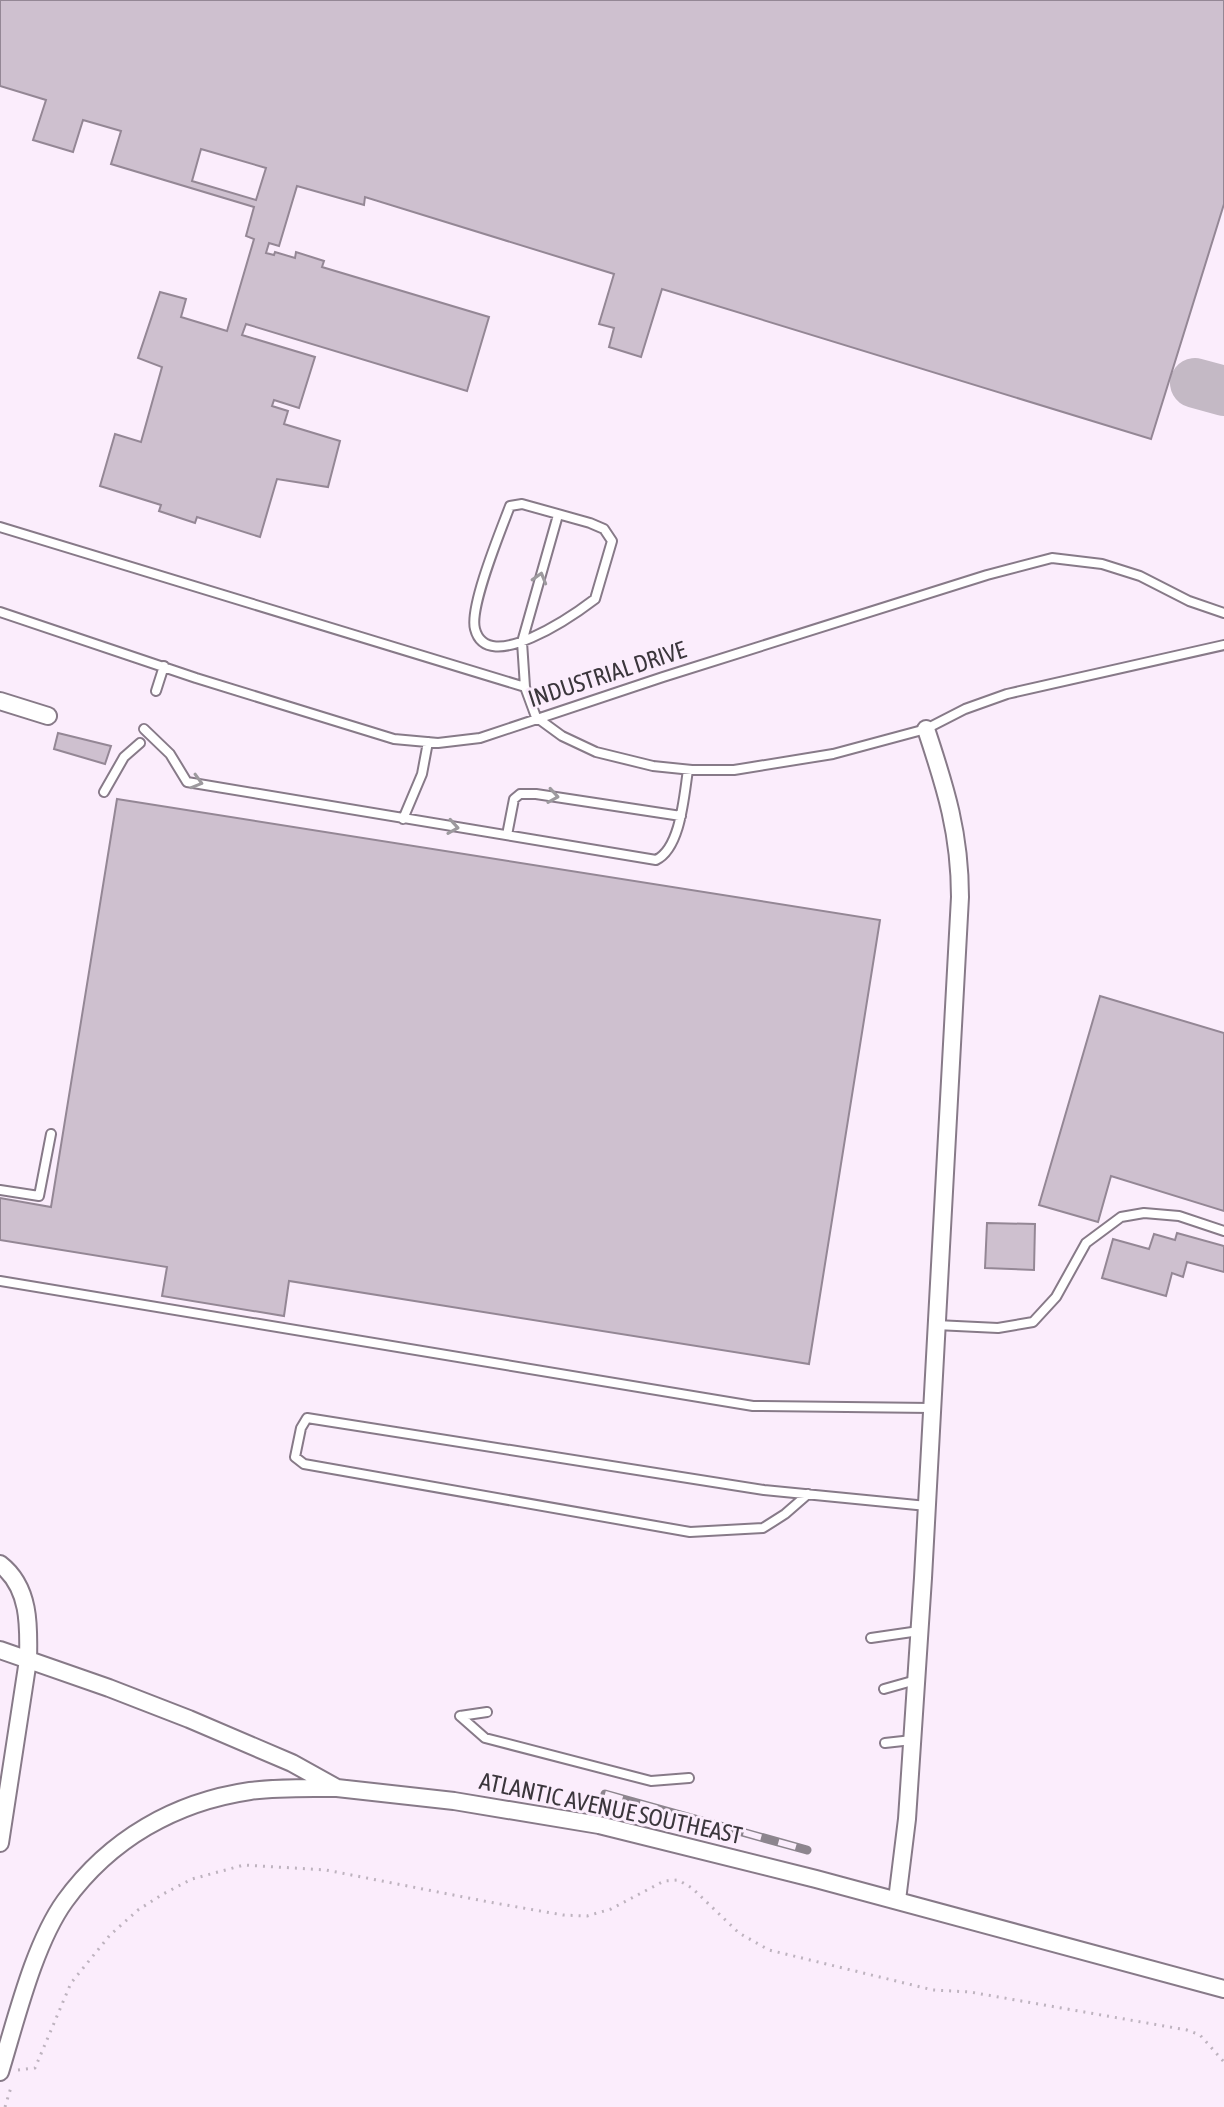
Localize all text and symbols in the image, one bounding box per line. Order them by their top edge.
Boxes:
one-way arrow [531,572,547,586]
street label: INDUSTRIAL DRIVE [525,636,689,712]
one-way arrow [190,773,203,789]
one-way arrow [546,787,560,804]
one-way arrow [446,818,459,835]
street label: ATLANTIC AVENUE SOUTHEAST [477,1767,745,1849]

